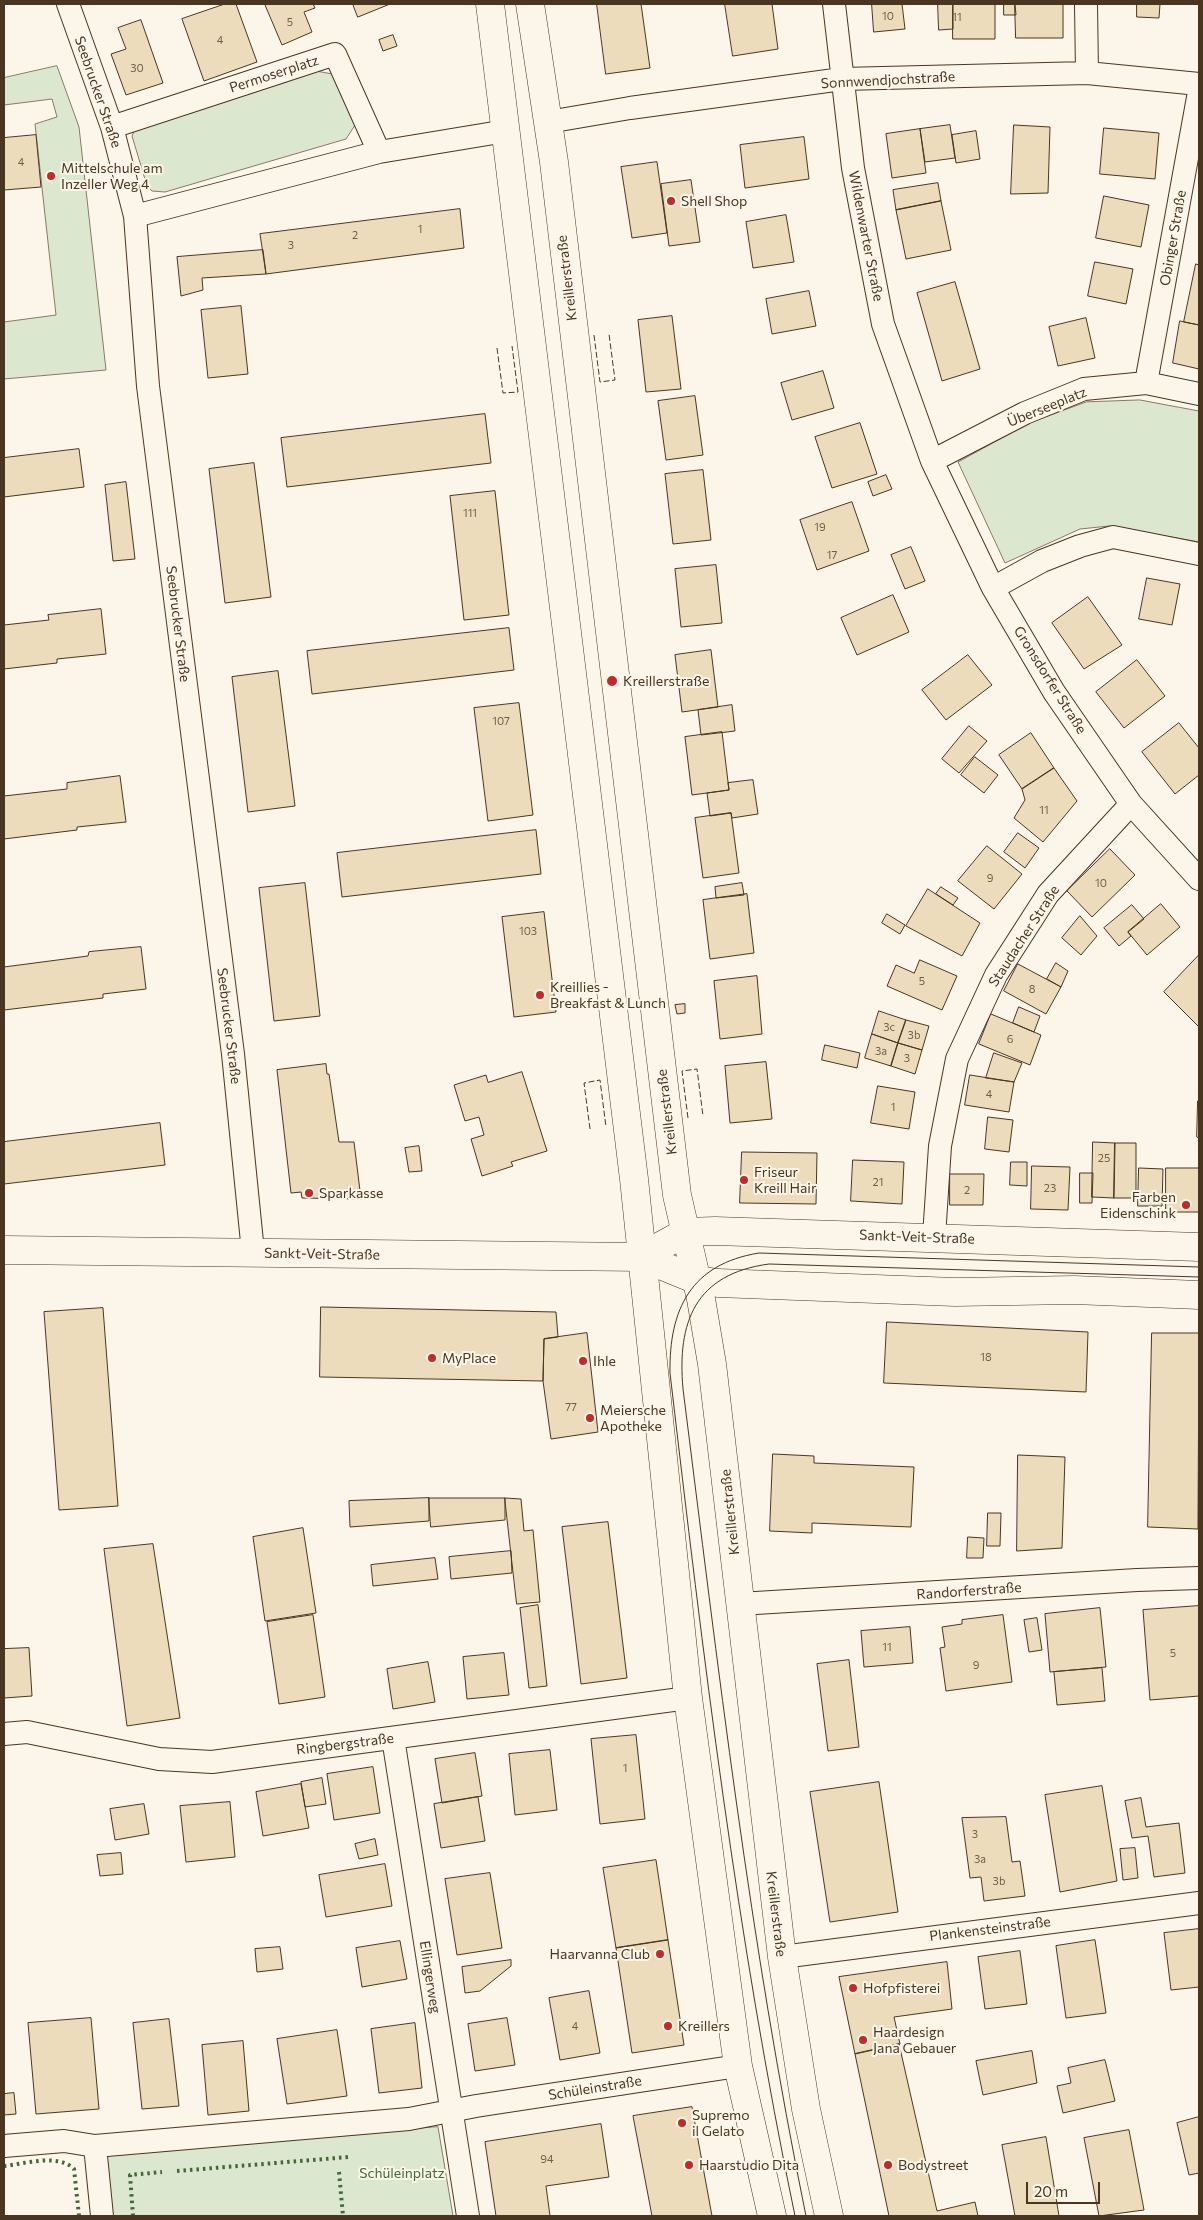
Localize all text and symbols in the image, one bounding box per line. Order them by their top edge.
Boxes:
house number: 10 [882,9,894,23]
house number: 11 [952,10,962,24]
house number: 5 [287,15,293,29]
house number: 4 [217,33,223,47]
street label: Seebrucker Straße [71,34,125,150]
street label: Permoserplatz [227,52,321,96]
house number: 30 [130,61,144,75]
street label: Sonnwendjochstraße [820,68,956,92]
house number: 4 [18,155,24,169]
place label: Mittelschule am Inzeller Weg 4 [61,160,163,192]
street label: Wildenwarter Straße [845,169,887,303]
marker: Mittelschule am Inzeller Weg 4 [45,170,57,182]
street label: Obinger Straße [1156,189,1190,287]
place label: Shell Shop [681,193,747,209]
marker: Shell Shop [665,195,677,207]
house number: 1 [418,222,422,236]
house number: 2 [352,228,358,242]
street label: Kreillerstraße [553,234,581,322]
house number: 3 [288,238,294,252]
street label: Überseeplatz [1005,383,1089,431]
house number: 111 [463,506,477,520]
house number: 19 [814,520,826,534]
house number: 17 [827,548,837,562]
street label: Seebrucker Straße [163,565,193,683]
street label: Gronsdorfer Straße [1010,623,1090,737]
place label: Kreillerstraße [623,673,709,689]
marker: Kreillerstraße [605,674,619,688]
house number: 107 [492,714,510,728]
house number: 11 [1039,803,1049,817]
house number: 9 [987,871,993,885]
house number: 10 [1095,876,1107,890]
street label: Staudacher Straße [985,882,1063,990]
house number: 103 [519,924,537,938]
street label: Seebrucker Straße [214,967,244,1085]
house number: 5 [919,974,925,988]
place label: Kreillies - Breakfast & Lunch [550,979,666,1012]
house number: 8 [1029,982,1035,996]
marker: Kreillies - Breakfast & Lunch [534,989,546,1001]
house number: 3c [883,1020,895,1034]
house number: 3b [908,1028,920,1042]
house number: 6 [1007,1032,1013,1046]
house number: 3a [875,1044,887,1058]
house number: 3 [904,1051,910,1065]
street label: Kreillerstraße [653,1068,681,1156]
house number: 4 [986,1087,992,1101]
house number: 1 [891,1100,895,1114]
house number: 25 [1098,1151,1110,1165]
place label: Friseur Kreill Hair [754,1164,817,1196]
marker: Friseur Kreill Hair [738,1174,750,1186]
house number: 21 [873,1175,883,1189]
house number: 23 [1044,1181,1056,1195]
house number: 2 [964,1183,970,1197]
place label: Sparkasse [319,1185,383,1201]
marker: Sparkasse [303,1187,315,1199]
place label: Farben Eidenschink [1100,1189,1176,1222]
marker: Farben Eidenschink [1180,1199,1192,1211]
street label: Sankt-Veit-Straße [859,1227,975,1247]
street label: Sankt-Veit-Straße [264,1245,380,1263]
place label: MyPlace [442,1350,496,1366]
house number: 18 [980,1350,992,1364]
marker: MyPlace [426,1352,438,1364]
place label: Ihle [593,1353,616,1369]
marker: Ihle [577,1355,589,1367]
house number: 77 [565,1400,577,1414]
place label: Meiersche Apotheke [600,1402,666,1434]
marker: Meiersche Apotheke [584,1412,596,1424]
street label: Kreillerstraße [717,1468,743,1556]
street label: Randorferstraße [916,1579,1022,1603]
house number: 11 [882,1640,892,1654]
house number: 5 [1170,1646,1176,1660]
house number: 9 [973,1658,979,1672]
street label: Ringbergstraße [295,1730,395,1758]
house number: 1 [623,1761,627,1775]
house number: 3 [972,1827,978,1841]
house number: 3a [974,1852,986,1866]
street label: Kreillerstraße [762,1870,790,1958]
house number: 3b [993,1874,1005,1888]
street label: Plankensteinstraße [928,1913,1052,1945]
street label: Ellingerweg [416,1939,444,2015]
place label: Haarvanna Club [550,1946,650,1962]
marker: Haarvanna Club [654,1948,666,1960]
place label: Hofpfisterei [863,1980,940,1996]
marker: Hofpfisterei [847,1982,859,1994]
place label: Kreillers [678,2018,730,2034]
house number: 4 [572,2019,578,2033]
marker: Kreillers [662,2020,674,2032]
place label: Haardesign Jana Gebauer [873,2024,956,2056]
marker: Haardesign Jana Gebauer [857,2034,869,2046]
street label: Schüleinstraße [547,2072,643,2104]
place label: Supremo il Gelato [692,2107,750,2140]
marker: Supremo il Gelato [676,2117,688,2129]
house number: 94 [540,2152,554,2166]
place label: Haarstudio Dita [699,2157,799,2173]
place label: Bodystreet [898,2157,968,2173]
marker: Haarstudio Dita [683,2159,695,2171]
marker: Bodystreet [882,2159,894,2171]
park label: Schüleinplatz [359,2165,445,2181]
scale bar [1028,2172,1102,2204]
text: 20 m [1034,2182,1068,2200]

